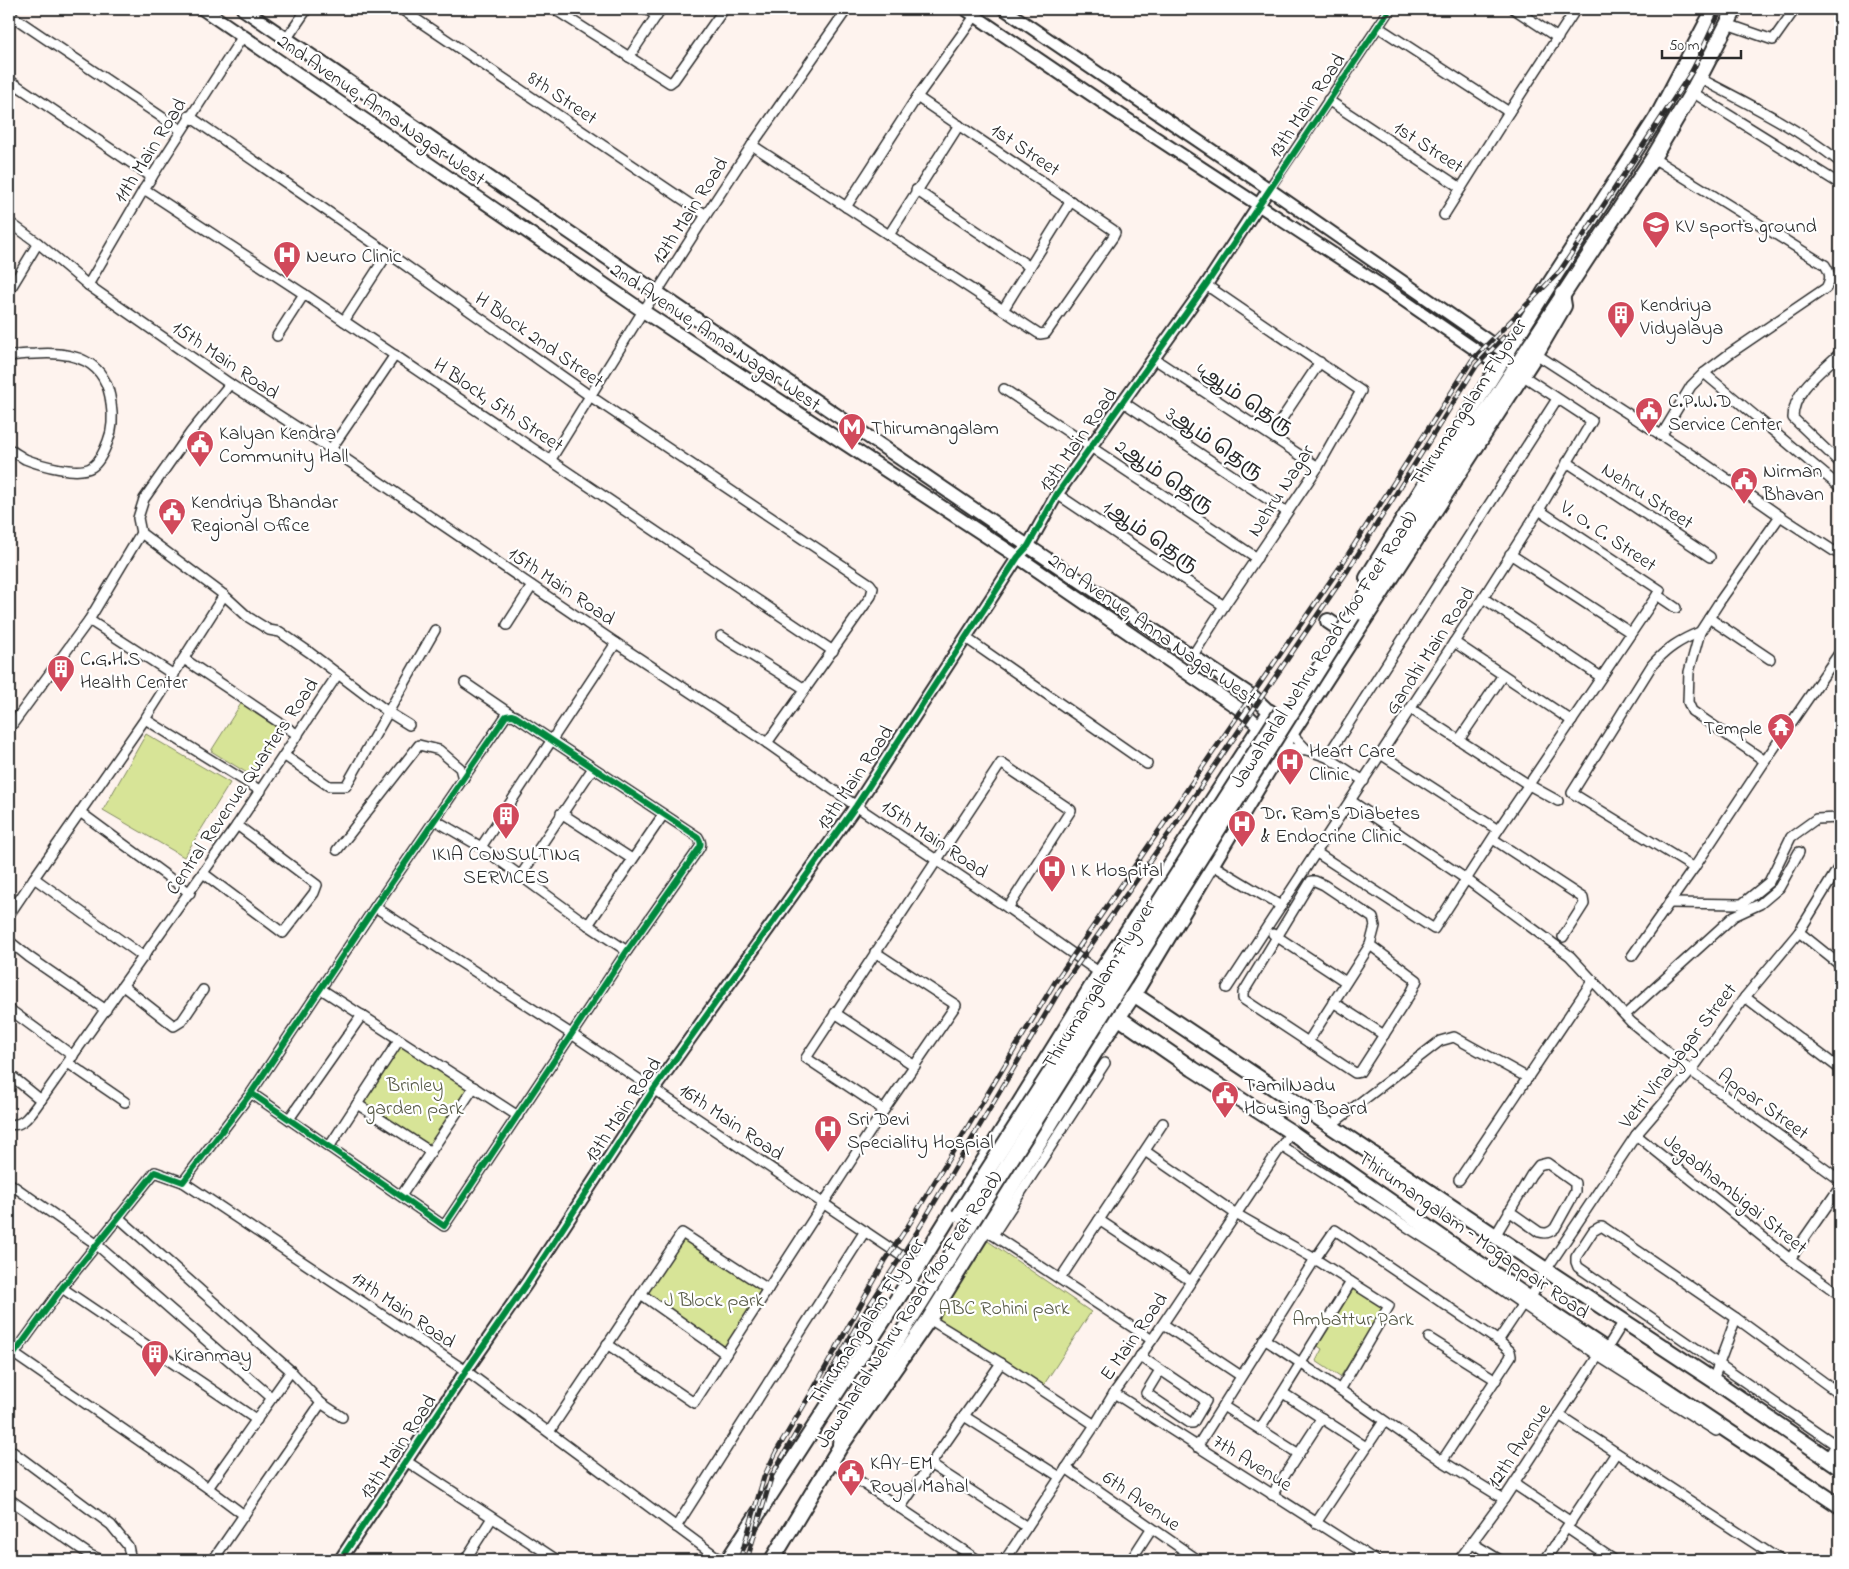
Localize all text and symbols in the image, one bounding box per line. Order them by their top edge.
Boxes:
street label: 2nd Avenue, Anna Nagar West [270,28,491,195]
scale bar [1662,28,1740,60]
text: 50 m [1669,35,1700,57]
street label: 13th Main Road [1262,48,1354,165]
street label: 8th Street [521,65,603,133]
street label: 11th Main Road [107,93,195,209]
street label: 1st Street [1387,115,1469,182]
street label: 1st Street [984,117,1066,185]
street label: 12th Main Road [646,152,737,271]
school or university icon: KV sports ground [1641,210,1671,249]
place label: KV sports ground [1675,213,1817,243]
hospital icon: Neuro Clinic [272,240,302,279]
place label: Neuro Clinic [306,243,402,272]
street label: 2nd Avenue, Anna Nagar West [603,256,826,421]
street label: H Block 2nd Street [468,286,609,397]
place label: Kendriya Vidyalaya [1639,292,1723,344]
building icon: Kendriya Vidyalaya [1606,300,1636,339]
street label: Thirumangalam Flyover [1405,313,1537,493]
street label: 15th Main Road [165,314,284,408]
street label: H Block, 5th Street [427,352,569,461]
street label: 4ஆம் தெரு [1189,357,1299,443]
street label: 13th Main Road [1033,383,1126,498]
place label: C.P.W.D Service Center [1668,388,1783,440]
public building icon: C.P.W.D Service Center [1634,396,1664,435]
street label: 3ஆம் தெரு [1159,401,1268,487]
metro station icon: Thirumangalam [837,412,867,451]
place label: Thirumangalam [871,415,999,445]
place label: Kalyan Kendra Community Hall [219,420,348,472]
public building icon: Kalyan Kendra Community Hall [185,429,215,468]
street label: 2ஆம் தெரு [1108,433,1219,521]
street label: Nehru Nagar [1241,439,1324,544]
street label: Nehru Street [1595,456,1699,538]
place label: Nirman Bhavan [1762,458,1824,510]
public building icon: Nirman Bhavan [1729,466,1759,505]
place label: Kendriya Bhandar Regional Office [191,489,339,542]
street label: V. O. C. Street [1553,493,1662,580]
street label: 1ஆம் தெரு [1096,494,1203,580]
public building icon: Kendriya Bhandar Regional Office [157,497,187,536]
street label: Jawaharlal Nehru Road (100 Feet Road) [1224,506,1426,795]
street label: 15th Main Road [501,540,620,634]
street label: 2nd Avenue, Anna Nagar West [1041,547,1262,714]
street label: Gandhi Main Road [1379,582,1483,721]
place label: C.G.H.S Health Center [80,646,188,698]
building icon: C.G.H.S Health Center [46,654,76,693]
street label: Central Revenue Quarters Road [159,673,327,902]
temple icon: Temple [1766,712,1796,751]
place label: Temple [1703,715,1762,744]
street label: 13th Main Road [810,720,902,837]
place label: Heart Care Clinic [1309,738,1395,790]
hospital icon: Heart Care Clinic [1275,747,1305,786]
street label: 15th Main Road [874,793,993,887]
place label: Dr. Ram's Diabetes & Endocrine Clinic [1260,800,1420,852]
building icon: IKIA CONSULTING SERVICES [491,801,521,840]
hospital icon: Dr. Ram's Diabetes & Endocrine Clinic [1227,809,1257,848]
place label: IKIA CONSULTING SERVICES [432,841,580,893]
hospital icon: I K Hospital [1037,854,1067,893]
place label: I K Hospital [1071,857,1163,886]
street label: Thirumangalam Flyover [1036,894,1165,1076]
street label: Vetri Vinayagar Street [1612,977,1746,1137]
street label: 13th Main Road [578,1052,670,1169]
street label: Appar Street [1711,1062,1814,1148]
park label: Brinley garden park [365,1072,464,1125]
place label: TamilNadu Housing Board [1244,1072,1367,1125]
street label: 16th Main Road [672,1077,789,1169]
public building icon: TamilNadu Housing Board [1210,1080,1240,1119]
place label: Sri Devi Speciality Hospial [847,1106,994,1158]
hospital icon: Sri Devi Speciality Hospial [813,1114,843,1153]
street label: Jegadhambigai Street [1655,1127,1813,1263]
street label: Thirumangalam – Mogappair Road [1350,1145,1594,1328]
street label: Jawaharlal Nehru Road (100 Feet Road) [809,1166,1011,1455]
street label: Thirumangalam Flyover [803,1232,935,1412]
street label: 17th Main Road [344,1265,461,1357]
park label: J Block park [664,1287,764,1316]
street label: E Main Road [1094,1287,1176,1388]
park label: ABC Rohini park [939,1295,1070,1324]
park label: Ambattur Park [1292,1306,1414,1335]
building icon: Kiranmay [140,1339,170,1378]
place label: Kiranmay [174,1342,252,1371]
street label: 13th Main Road [353,1389,445,1506]
street label: 12th Avenue [1481,1398,1559,1495]
street label: 7th Avenue [1206,1428,1297,1500]
place label: KAY-EM Royal Mahal [870,1450,968,1502]
public building icon: KAY-EM Royal Mahal [836,1458,866,1497]
street label: 6th Avenue [1095,1464,1186,1540]

